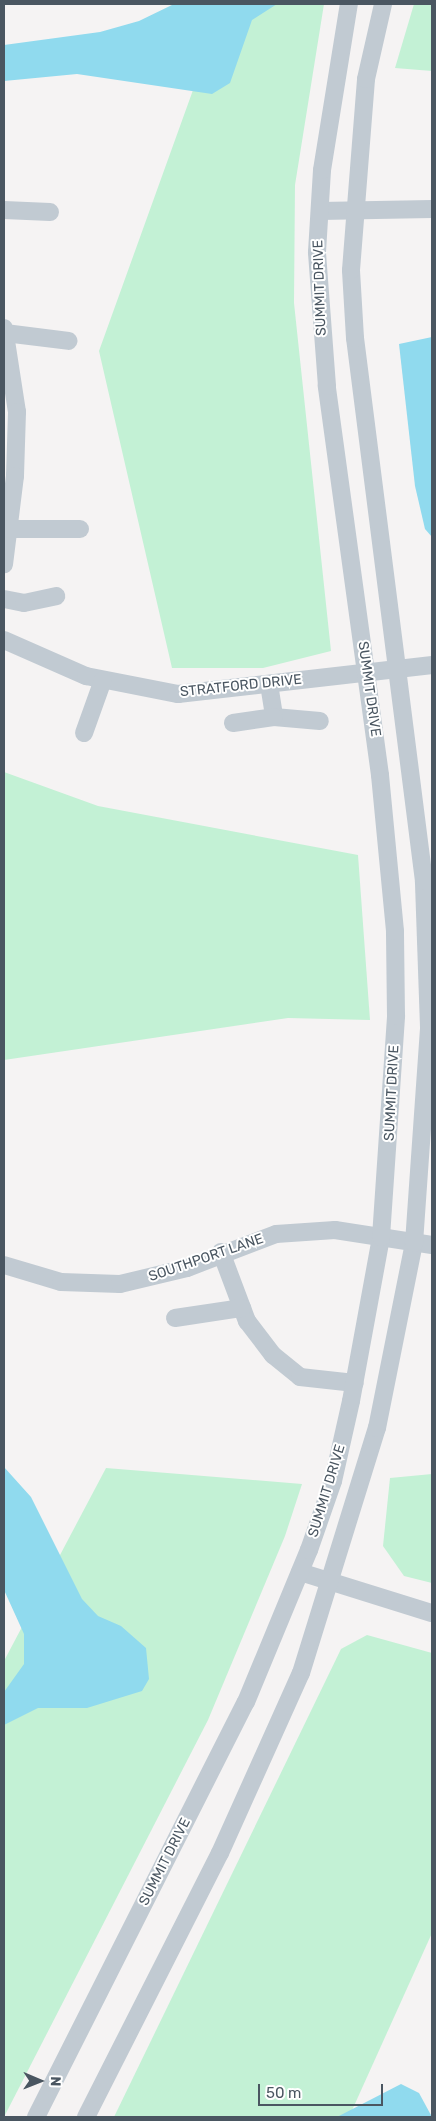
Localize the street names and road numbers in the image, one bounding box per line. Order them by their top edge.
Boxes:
street label: SUMMIT DRIVE [310,240,330,336]
street label: SUMMIT DRIVE [354,640,384,738]
street label: STRATFORD DRIVE [179,671,303,701]
street label: SUMMIT DRIVE [381,1044,403,1142]
street label: SOUTHPORT LANE [146,1230,266,1286]
street label: SUMMIT DRIVE [305,1442,349,1540]
street label: SUMMIT DRIVE [136,1815,194,1909]

